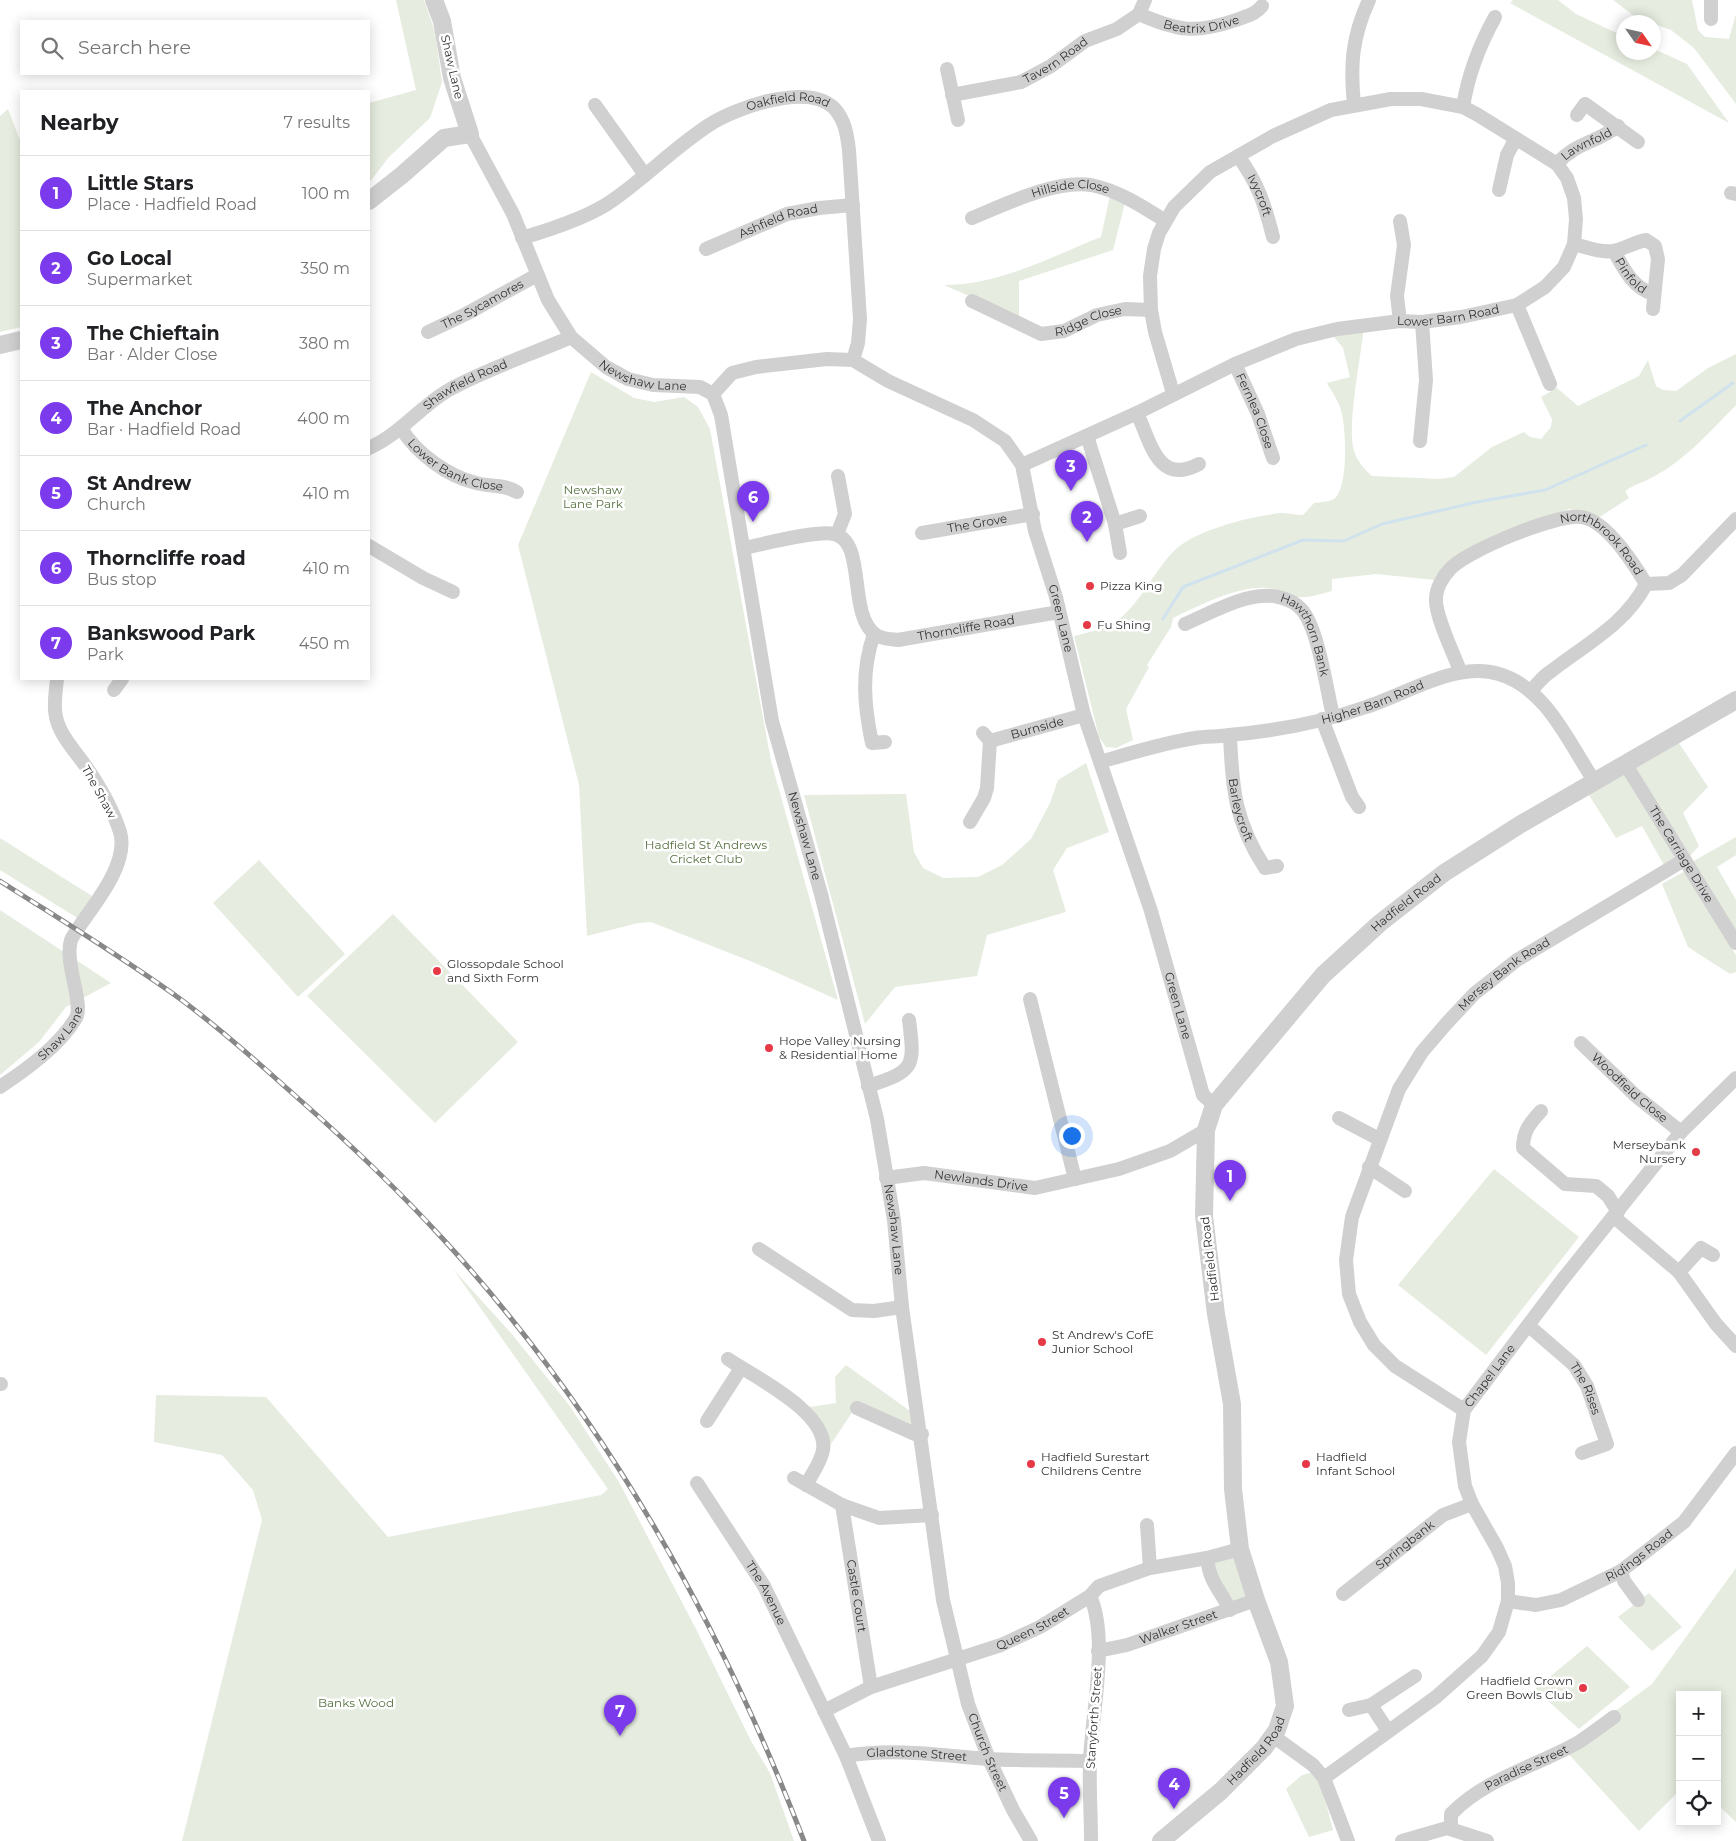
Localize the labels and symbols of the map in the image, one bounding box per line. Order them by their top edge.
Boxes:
street label: Beatrix Drive [1162,11,1241,36]
north arrow [1616,15,1661,60]
street label: Shaw Lane [438,33,467,101]
street label: Tavern Road [1020,33,1091,87]
street label: Oakfield Road [744,89,833,114]
street label: Lawnfold [1558,124,1615,163]
street label: Ivycroft [1244,171,1275,218]
street label: Hillside Close [1029,176,1112,201]
street label: Ashfield Road [736,200,819,241]
street label: Pinfold [1612,255,1650,297]
street label: The Sycamores [439,276,526,332]
street label: Lower Barn Road [1397,301,1501,329]
street label: Ridge Close [1054,302,1123,339]
street label: Shawfield Road [420,356,509,413]
street label: Newshaw Lane [596,356,687,393]
street label: Fernlea Close [1233,370,1277,451]
street label: Lower Bank Close [405,435,504,494]
pin: 3 [1055,450,1087,491]
pin: 6 [737,481,769,522]
park label: Newshaw Lane Park [563,482,624,511]
pin: 2 [1071,501,1103,542]
street label: Northbrook Road [1559,509,1647,578]
street label: The Grove [946,511,1008,536]
place label: Pizza King [1100,578,1162,593]
marker: Pizza King [1084,580,1096,592]
street label: Green Lane [1045,582,1077,654]
street label: Hawthorn Bank [1278,590,1333,678]
street label: Thorncliffe Road [916,612,1016,643]
place label: Fu Shing [1097,617,1151,632]
marker: Fu Shing [1081,619,1093,631]
street label: Higher Barn Road [1320,677,1426,727]
street label: Burnside [1009,713,1065,742]
street label: The Shaw [79,763,120,821]
street label: Barleycroft [1226,777,1257,844]
street label: Newshaw Lane [785,790,825,882]
street label: The Carriage Drive [1646,803,1717,905]
park label: Hadfield St Andrews Cricket Club [645,837,767,866]
street label: Hadfield Road [1367,870,1444,935]
street label: Mersey Bank Road [1454,934,1553,1013]
place label: Glossopdale School and Sixth Form [447,956,564,985]
marker: Glossopdale School and Sixth Form [431,965,443,977]
street label: Green Lane [1162,970,1195,1041]
street label: Shaw Lane [34,1006,85,1063]
place label: Hope Valley Nursing & Residential Home [779,1033,901,1062]
marker: Hope Valley Nursing & Residential Home [763,1042,775,1054]
street label: Woodfield Close [1589,1049,1671,1125]
your location [1059,1123,1085,1149]
place label: Merseybank Nursery [1613,1137,1687,1166]
marker: Merseybank Nursery [1690,1146,1702,1158]
pin: 1 [1214,1160,1246,1201]
street label: Newlands Drive [933,1166,1029,1194]
street label: Newshaw Lane [881,1183,907,1276]
street label: Hadfield Road [1197,1216,1222,1302]
place label: St Andrew's CofE Junior School [1051,1327,1154,1356]
marker: St Andrew's CofE Junior School [1036,1336,1048,1348]
street label: Chapel Lane [1461,1341,1518,1410]
street label: The Rises [1567,1359,1604,1417]
place label: Hadfield Surestart Childrens Centre [1041,1449,1150,1478]
place label: Hadfield Infant School [1316,1449,1395,1478]
marker: Hadfield Surestart Childrens Centre [1025,1458,1037,1470]
marker: Hadfield Infant School [1300,1458,1312,1470]
street label: Springbank [1372,1516,1438,1572]
street label: Ridings Road [1603,1526,1676,1584]
street label: The Avenue [743,1558,790,1627]
street label: Castle Court [844,1558,870,1633]
street label: Queen Street [994,1603,1072,1653]
street label: Walker Street [1137,1606,1219,1647]
street label: Stanyforth Street [1082,1666,1105,1770]
place label: Hadfield Crown Green Bowls Club [1466,1673,1573,1702]
marker: Hadfield Crown Green Bowls Club [1577,1682,1589,1694]
park label: Banks Wood [318,1695,394,1710]
pin: 7 [604,1695,636,1736]
street label: Church Street [965,1711,1011,1794]
street label: Hadfield Road [1223,1715,1288,1788]
street label: Paradise Street [1481,1741,1571,1794]
street label: Gladstone Street [866,1744,968,1764]
pin: 4 [1158,1768,1190,1809]
pin: 5 [1048,1777,1080,1818]

